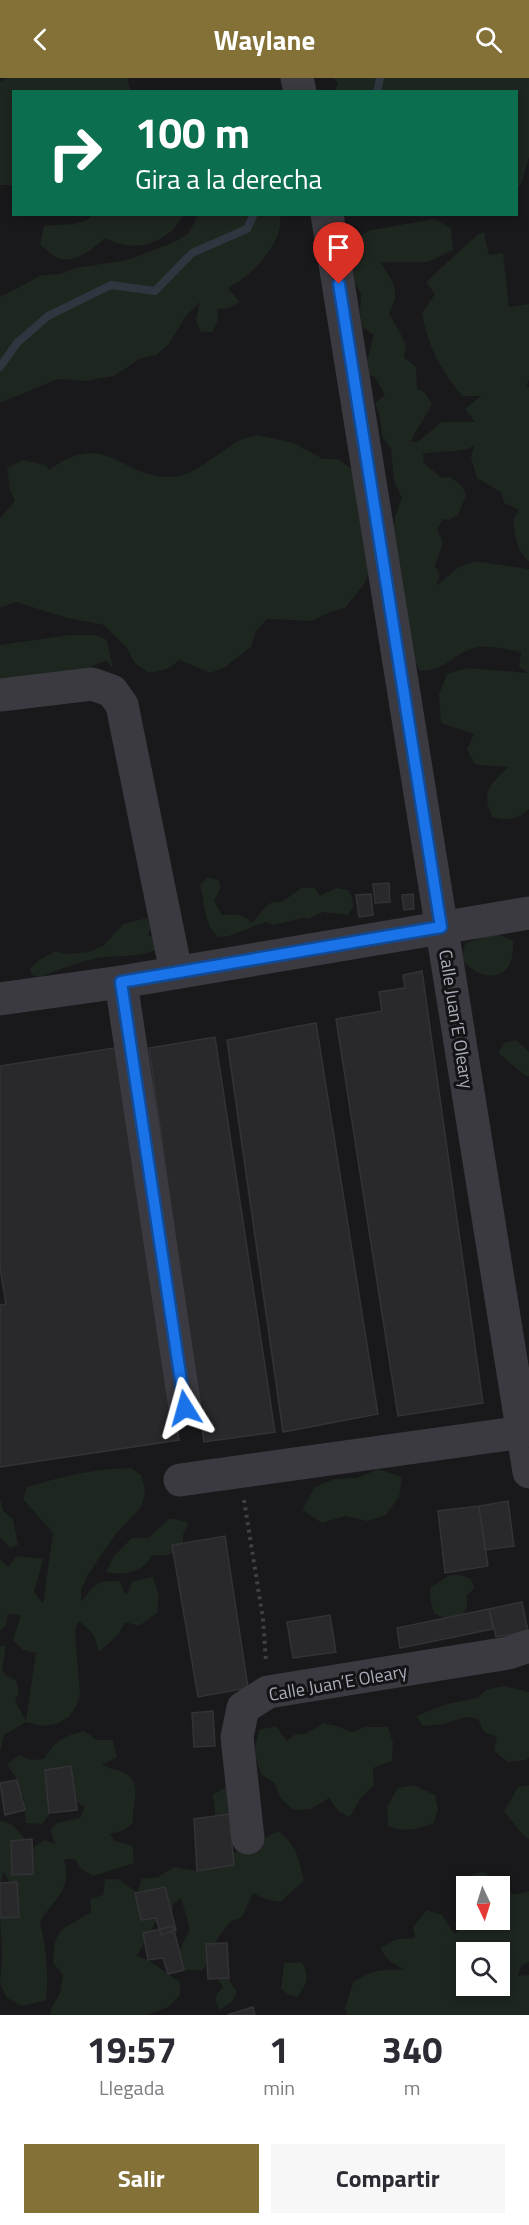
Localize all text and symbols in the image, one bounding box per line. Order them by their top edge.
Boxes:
text: Waylane [214,19,315,60]
icon: back [24,23,57,56]
icon: search [472,23,505,56]
text: 100 m [135,100,250,164]
icon: right [36,114,114,192]
text: Gira a la derecha [135,158,322,199]
pin [313,222,364,284]
icon: arrive [322,231,355,264]
street label: Calle Juan’E Oleary [432,947,481,1091]
position arrow [153,1376,217,1440]
street label: Calle Juan’E Oleary [266,1657,410,1708]
north arrow [456,1876,510,1930]
map controls [456,1876,510,1996]
button: search [456,1942,510,1996]
text: 19:57 [87,2022,177,2077]
text: 1 [269,2022,289,2077]
text: 340 [382,2022,442,2077]
text: Llegada [99,2072,164,2103]
text: min [263,2072,295,2103]
text: m [404,2072,420,2103]
button: Salir [24,2144,259,2213]
button: Compartir [271,2144,505,2213]

